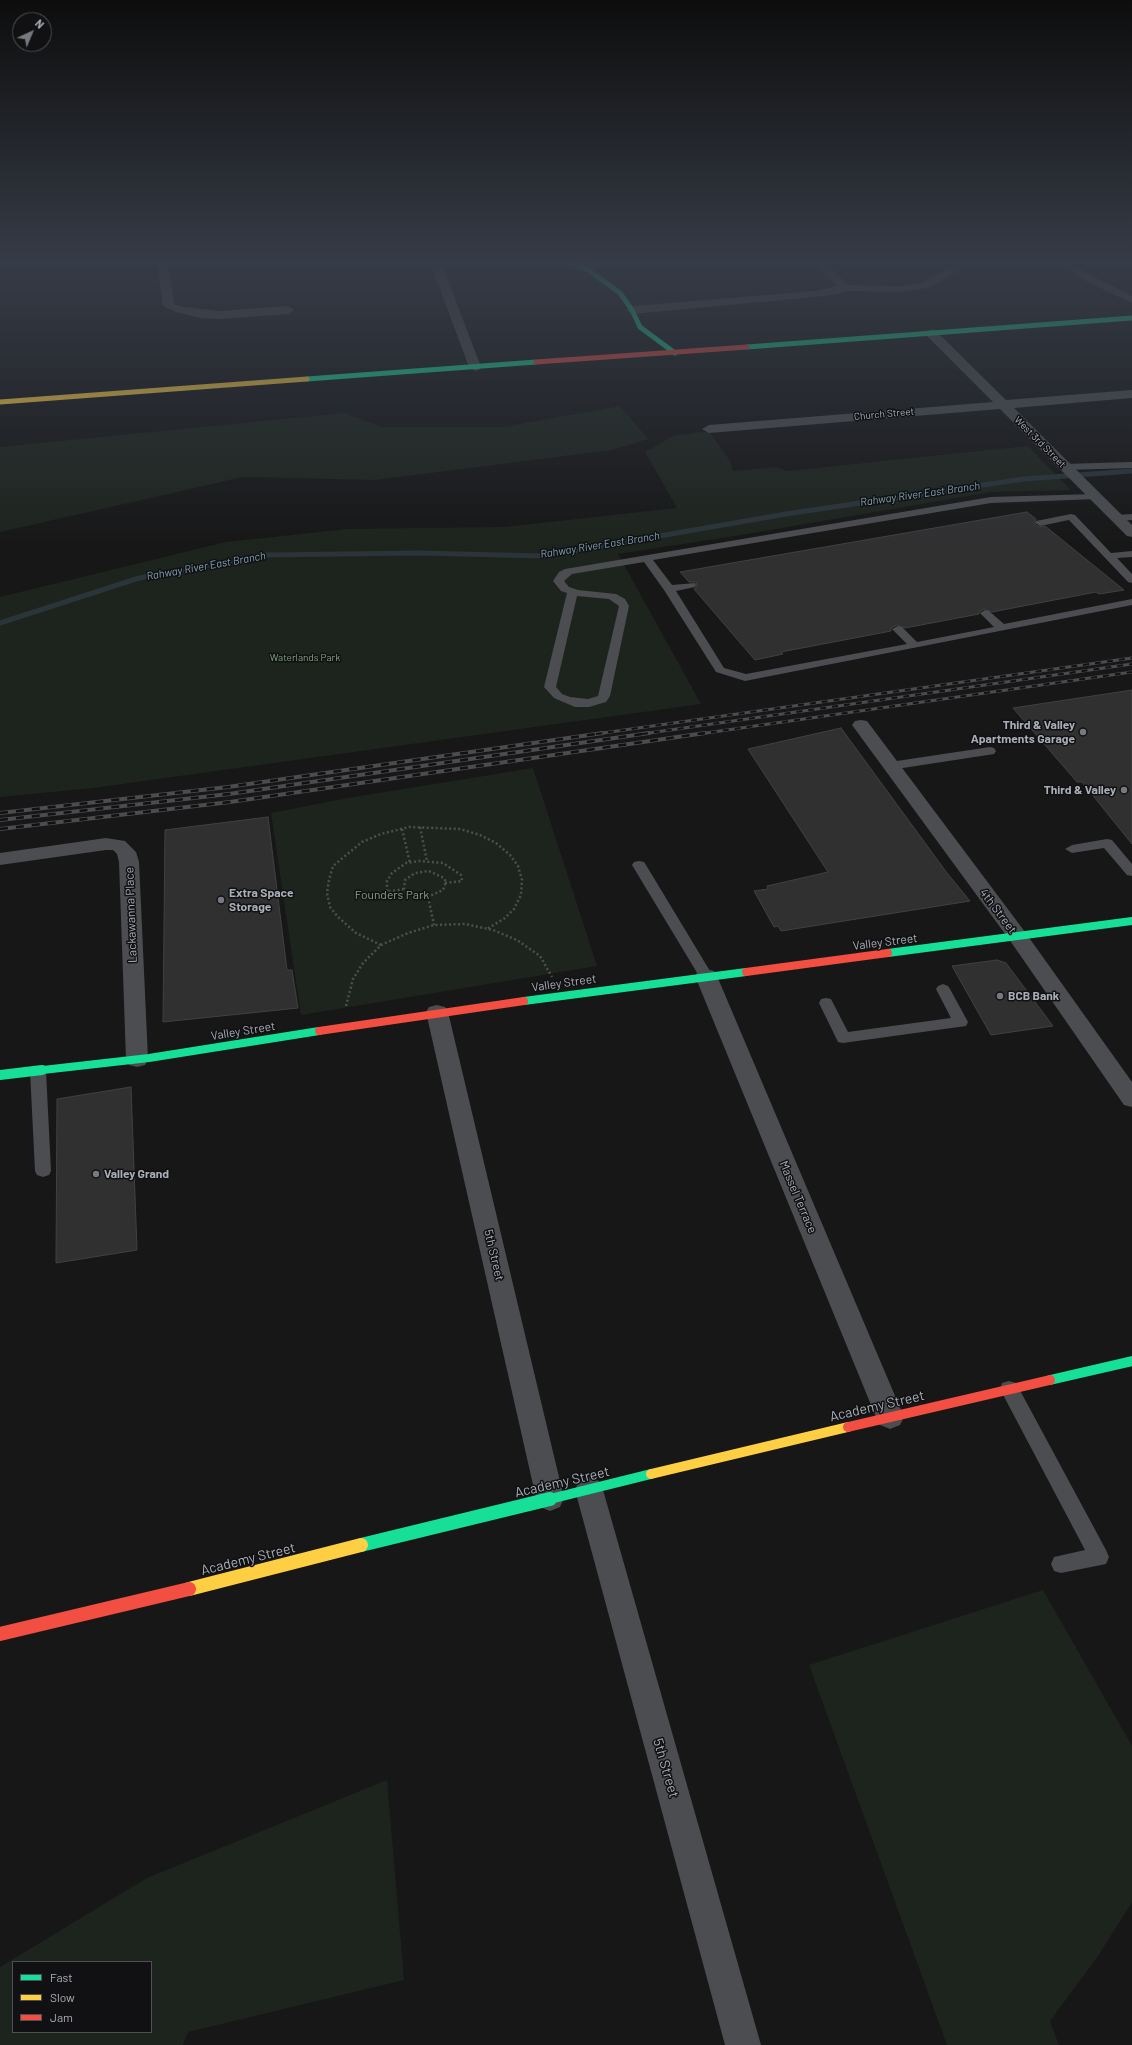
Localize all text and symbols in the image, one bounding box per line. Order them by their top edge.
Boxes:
north arrow [12,12,52,52]
text: N [33,17,47,31]
street label: Church Street [853,405,915,423]
street label: West 3rd Street [1012,414,1068,470]
water label: Rahway River East Branch [859,479,981,509]
water label: Rahway River East Branch [539,529,661,561]
water label: Rahway River East Branch [145,549,267,583]
park label: Waterlands Park [270,652,340,664]
place label: Third & Valley Apartments Garage [971,718,1075,746]
marker: Third & Valley Apartments Garage [1078,727,1088,737]
place label: Third & Valley [1044,783,1116,797]
marker: Third & Valley [1119,785,1129,795]
street label: Lackawanna Place [122,867,140,963]
place label: Extra Space Storage [229,886,293,914]
street label: 4th Street [976,886,1020,936]
park label: Founders Park [355,888,429,902]
marker: Extra Space Storage [216,895,226,905]
street label: Valley Street [852,931,918,953]
street label: Valley Street [531,971,597,995]
place label: BCB Bank [1008,989,1059,1003]
marker: BCB Bank [995,991,1005,1001]
street label: Valley Street [210,1019,276,1043]
street label: Massel Terrace [776,1159,820,1235]
place label: Valley Grand [104,1167,169,1181]
marker: Valley Grand [91,1169,101,1179]
street label: 5th Street [481,1228,507,1282]
street label: Academy Street [828,1387,926,1425]
street label: Academy Street [513,1463,611,1501]
street label: Academy Street [199,1539,297,1579]
street label: 5th Street [650,1736,682,1800]
legend [12,1961,152,2033]
text: Fast [50,1970,73,1984]
text: Slow [50,1990,75,2004]
text: Jam [50,2010,73,2024]

